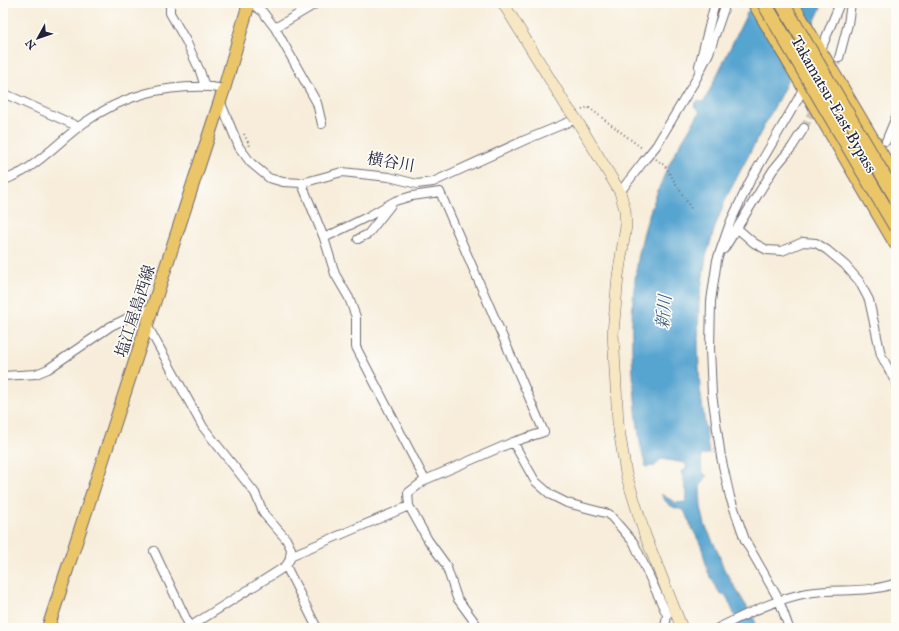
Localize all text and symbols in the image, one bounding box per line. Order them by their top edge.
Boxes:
north arrow [18,18,58,58]
street label: Takamatsu-East Bypass [787,32,881,176]
text: N [22,36,39,52]
street label: 横谷川 [366,148,416,176]
street label: 塩江屋島西線 [111,262,159,360]
water label: 新川 [652,292,676,330]

